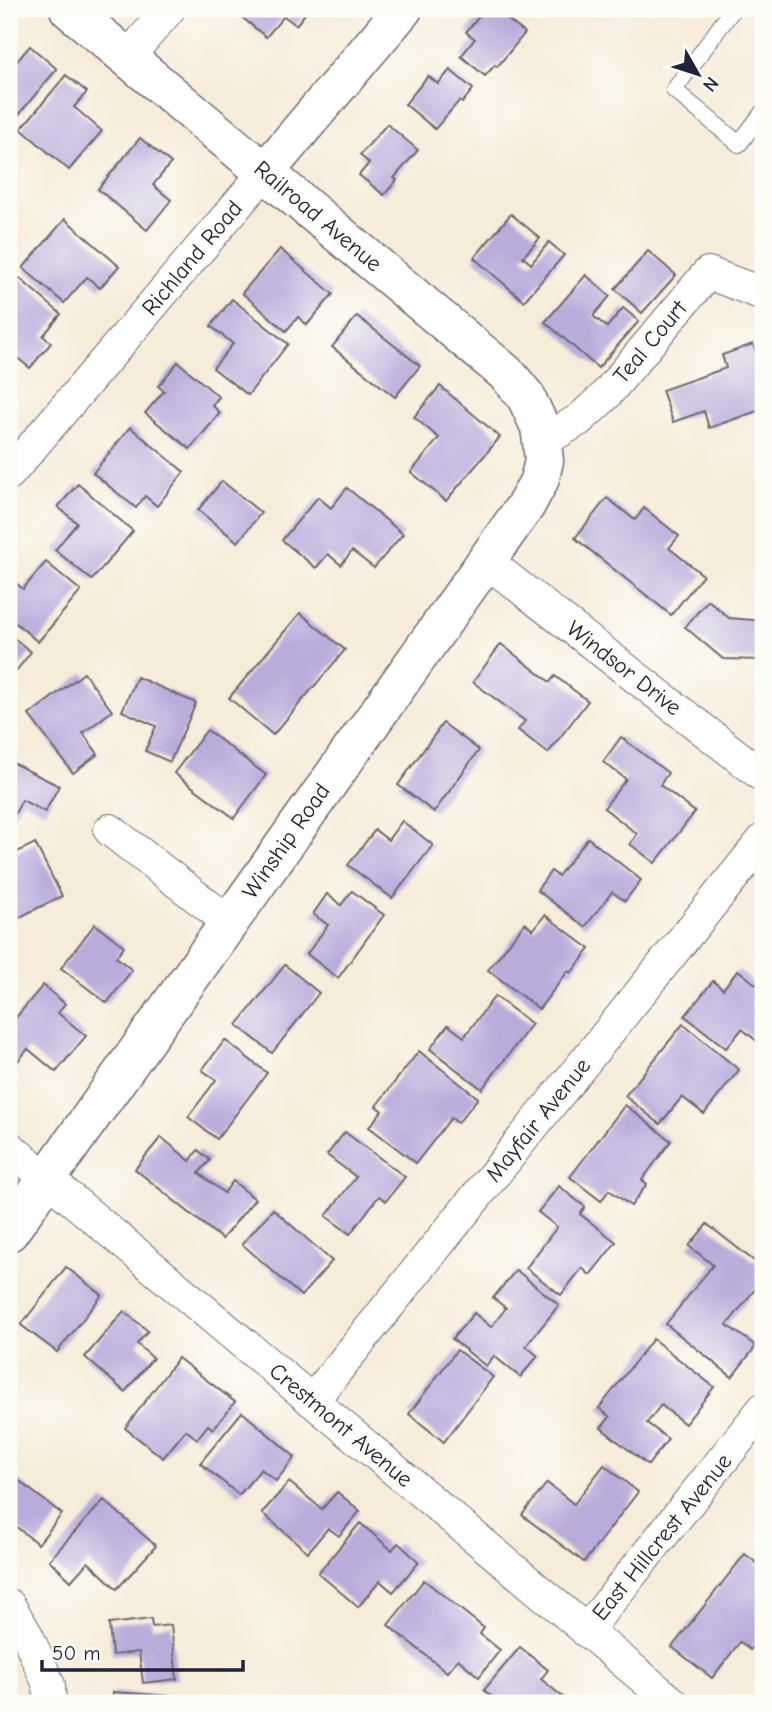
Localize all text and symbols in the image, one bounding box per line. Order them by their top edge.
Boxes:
north arrow [664,38,734,108]
text: N [698,72,723,96]
street label: Railroad Avenue [249,155,387,277]
street label: Richland Road [136,195,248,321]
street label: Teal Court [608,294,693,389]
street label: Windsor Drive [561,615,687,721]
street label: Winship Road [236,778,336,904]
street label: Mayfair Avenue [480,1053,596,1187]
street label: Crestmont Avenue [264,1357,418,1493]
street label: East Hillcrest Avenue [586,1448,738,1626]
scale bar [42,1628,243,1672]
text: 50 m [52,1641,101,1665]

